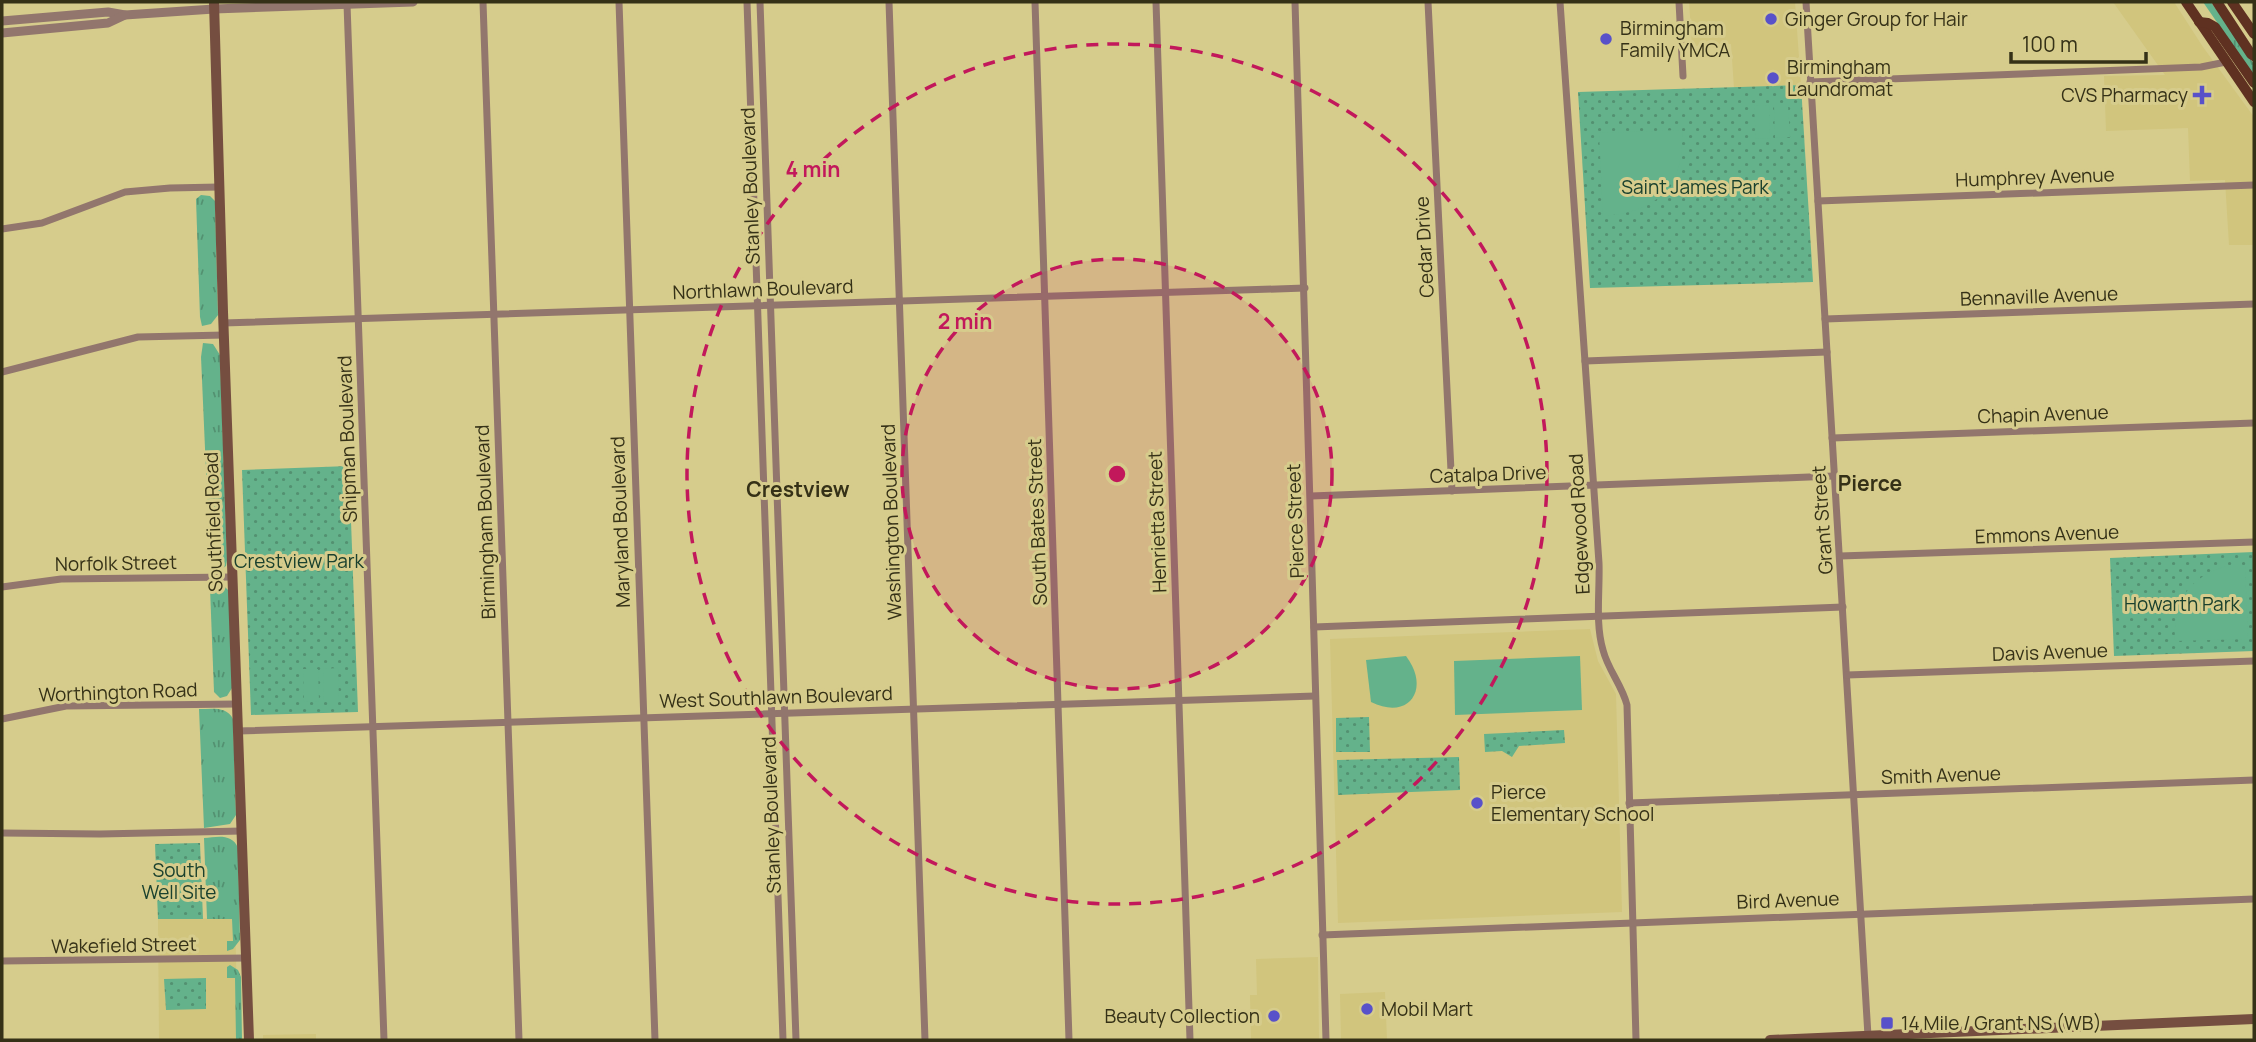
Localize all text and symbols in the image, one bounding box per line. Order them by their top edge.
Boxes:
place label: Ginger Group for Hair [1785,6,1968,32]
marker: Ginger Group for Hair [1763,11,1779,27]
place label: Birmingham Family YMCA [1620,15,1730,63]
scale bar [2011,21,2146,65]
text: 100 m [2022,30,2078,58]
marker: Birmingham Family YMCA [1598,31,1614,47]
place label: Birmingham Laundromat [1787,54,1893,102]
marker: Birmingham Laundromat [1765,70,1781,86]
place label: CVS Pharmacy [2061,82,2188,108]
marker: CVS Pharmacy [2194,87,2210,103]
street label: Stanley Boulevard [734,107,766,265]
text: 4 min [786,155,840,183]
street label: Humphrey Avenue [1955,161,2115,193]
park label: Saint James Park [1621,174,1769,200]
street label: Cedar Drive [1408,196,1440,298]
street label: Northlawn Boulevard [672,273,854,305]
street label: Bennaville Avenue [1960,280,2118,312]
text: 2 min [938,307,992,335]
street label: Shipman Boulevard [331,355,363,523]
street label: Chapin Avenue [1977,399,2109,429]
street label: Birmingham Boulevard [469,424,501,620]
street label: Washington Boulevard [875,424,907,620]
street label: Maryland Boulevard [604,436,636,608]
street label: South Bates Street [1021,438,1053,606]
street label: Southfield Road [198,451,228,593]
street label: Henrietta Street [1142,451,1172,593]
street label: Edgewood Road [1562,453,1596,595]
street label: Catalpa Drive [1429,459,1547,489]
centre of rings [1105,462,1129,486]
street label: Pierce Street [1280,463,1310,579]
street label: Grant Street [1805,465,1839,575]
district label: Pierce [1838,469,1902,497]
district label: Crestview [746,475,850,503]
street label: Emmons Avenue [1974,518,2120,550]
park label: Crestview Park [234,548,365,574]
street label: Norfolk Street [55,549,177,577]
park label: Howarth Park [2124,591,2240,617]
street label: Davis Avenue [1992,637,2108,667]
street label: Worthington Road [38,676,198,708]
street label: West Southlawn Boulevard [659,680,893,714]
street label: Stanley Boulevard [755,736,787,894]
street label: Smith Avenue [1881,760,2001,790]
place label: Pierce Elementary School [1491,779,1654,827]
marker: Pierce Elementary School [1469,795,1485,811]
park label: South Well Site [142,857,216,905]
street label: Bird Avenue [1736,885,1840,915]
street label: Wakefield Street [51,931,197,959]
place label: Mobil Mart [1381,996,1473,1022]
marker: Mobil Mart [1359,1001,1375,1017]
place label: Beauty Collection [1105,1003,1260,1029]
marker: Beauty Collection [1266,1008,1282,1024]
place label: 14 Mile / Grant NS (WB) [1901,1010,2102,1036]
marker: 14 Mile / Grant NS (WB) [1879,1015,1895,1031]

